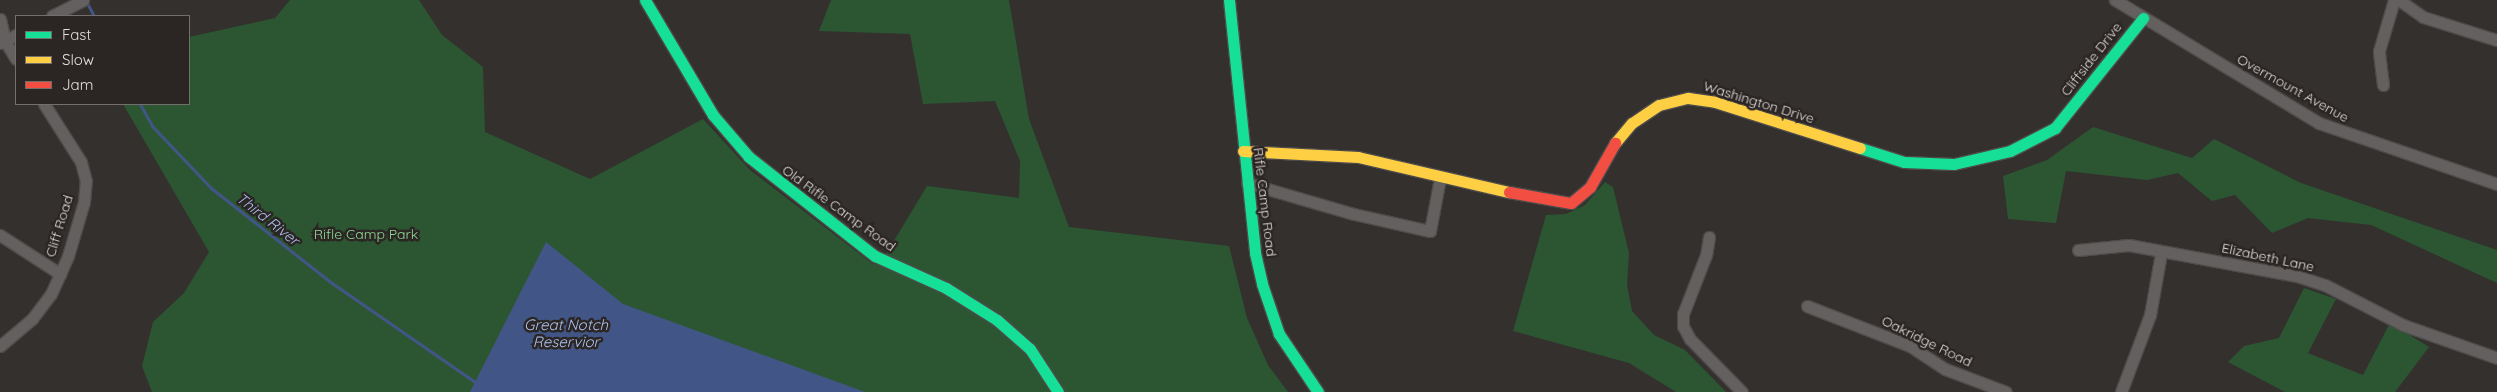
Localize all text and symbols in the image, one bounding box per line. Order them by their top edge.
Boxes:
legend [15,15,190,105]
street label: Cliffside Drive [2057,19,2125,99]
text: Fast [62,25,91,44]
text: Slow [62,50,94,69]
street label: Overmount Avenue [2234,50,2352,126]
text: Jam [62,75,93,94]
street label: Washington Drive [1702,77,1816,127]
street label: Rifle Camp Road [1250,146,1280,258]
street label: Old Rifle Camp Road [779,161,899,255]
water label: Third River [233,189,303,249]
street label: Cliff Road [42,193,76,259]
park label: Rifle Camp Park [314,226,418,242]
street label: Elizabeth Lane [2220,239,2316,275]
street label: Oakridge Road [1879,312,1975,370]
water label: Great Notch Reservior [524,315,608,350]

